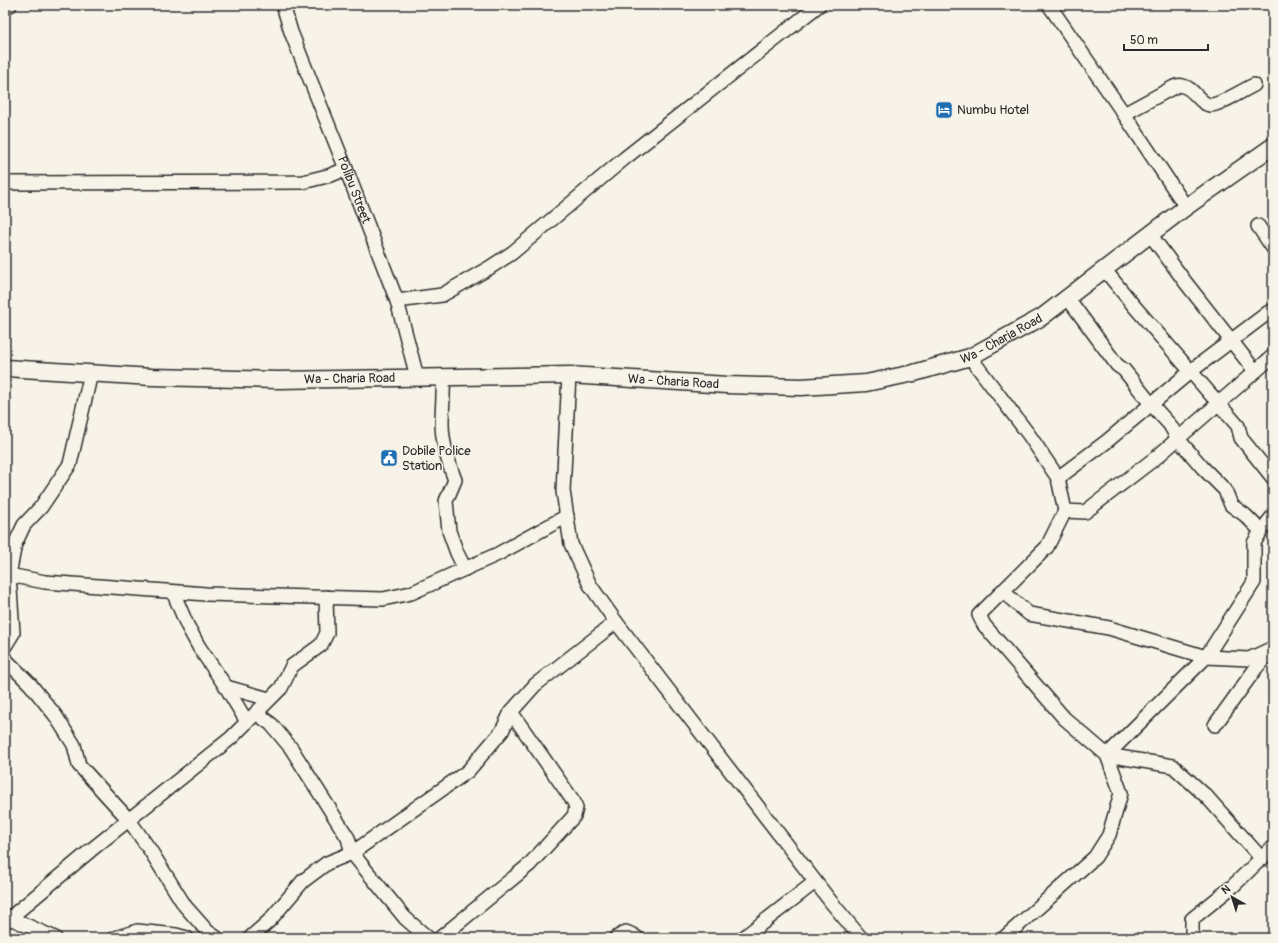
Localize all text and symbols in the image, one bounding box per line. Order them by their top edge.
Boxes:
scale bar [1124,26,1208,52]
text: 50 m [1130,33,1158,48]
hotel icon: Numbu Hotel [934,100,954,120]
place label: Numbu Hotel [957,102,1029,118]
street label: Polibu Street [334,154,374,226]
street label: Wa - Charia Road [958,310,1045,367]
street label: Wa - Charia Road [304,370,395,388]
street label: Wa - Charia Road [627,371,720,392]
place label: Dobile Police Station [402,443,471,474]
public building icon: Dobile Police Station [379,448,399,468]
north arrow [1212,877,1252,917]
text: N [1219,882,1233,897]

